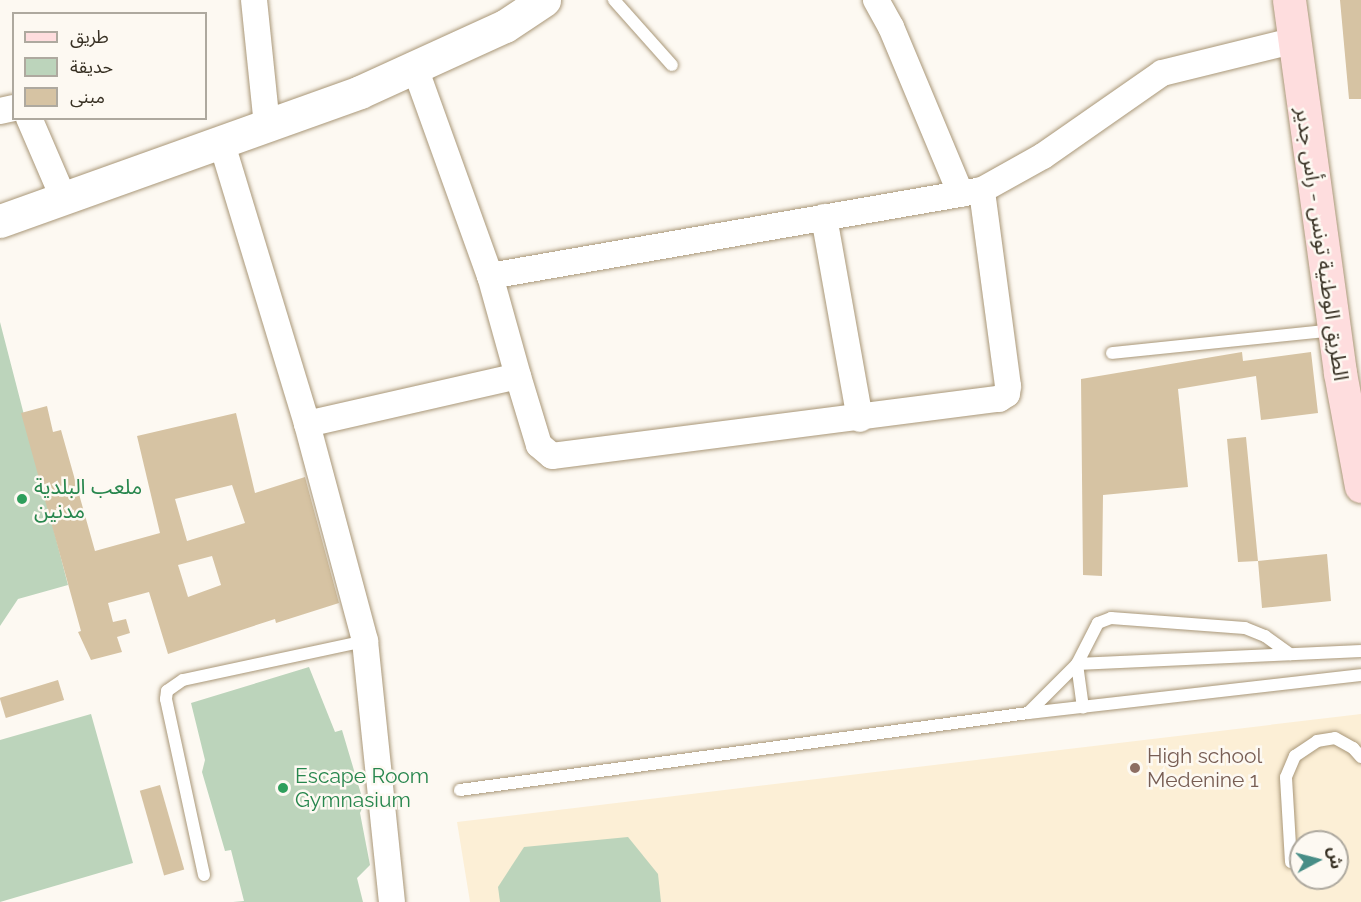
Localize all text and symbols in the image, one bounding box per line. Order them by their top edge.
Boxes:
legend [12,12,207,120]
text: طريق [70,26,109,47]
text: حديقة [70,56,113,77]
text: مبنى [70,86,105,107]
street label: الطريق الوطنية تونس - رأس جدير [1290,106,1354,382]
place label: ملعب البلدية مدنين [34,474,142,524]
marker: ملعب البلدية مدنين [15,492,29,506]
place label: High school Medenine 1 [1147,743,1262,793]
marker: High school Medenine 1 [1128,761,1142,775]
place label: Escape Room Gymnasium [295,763,429,813]
marker: Escape Room Gymnasium [276,781,290,795]
north arrow [1289,830,1349,890]
text: ش [1325,846,1346,870]

